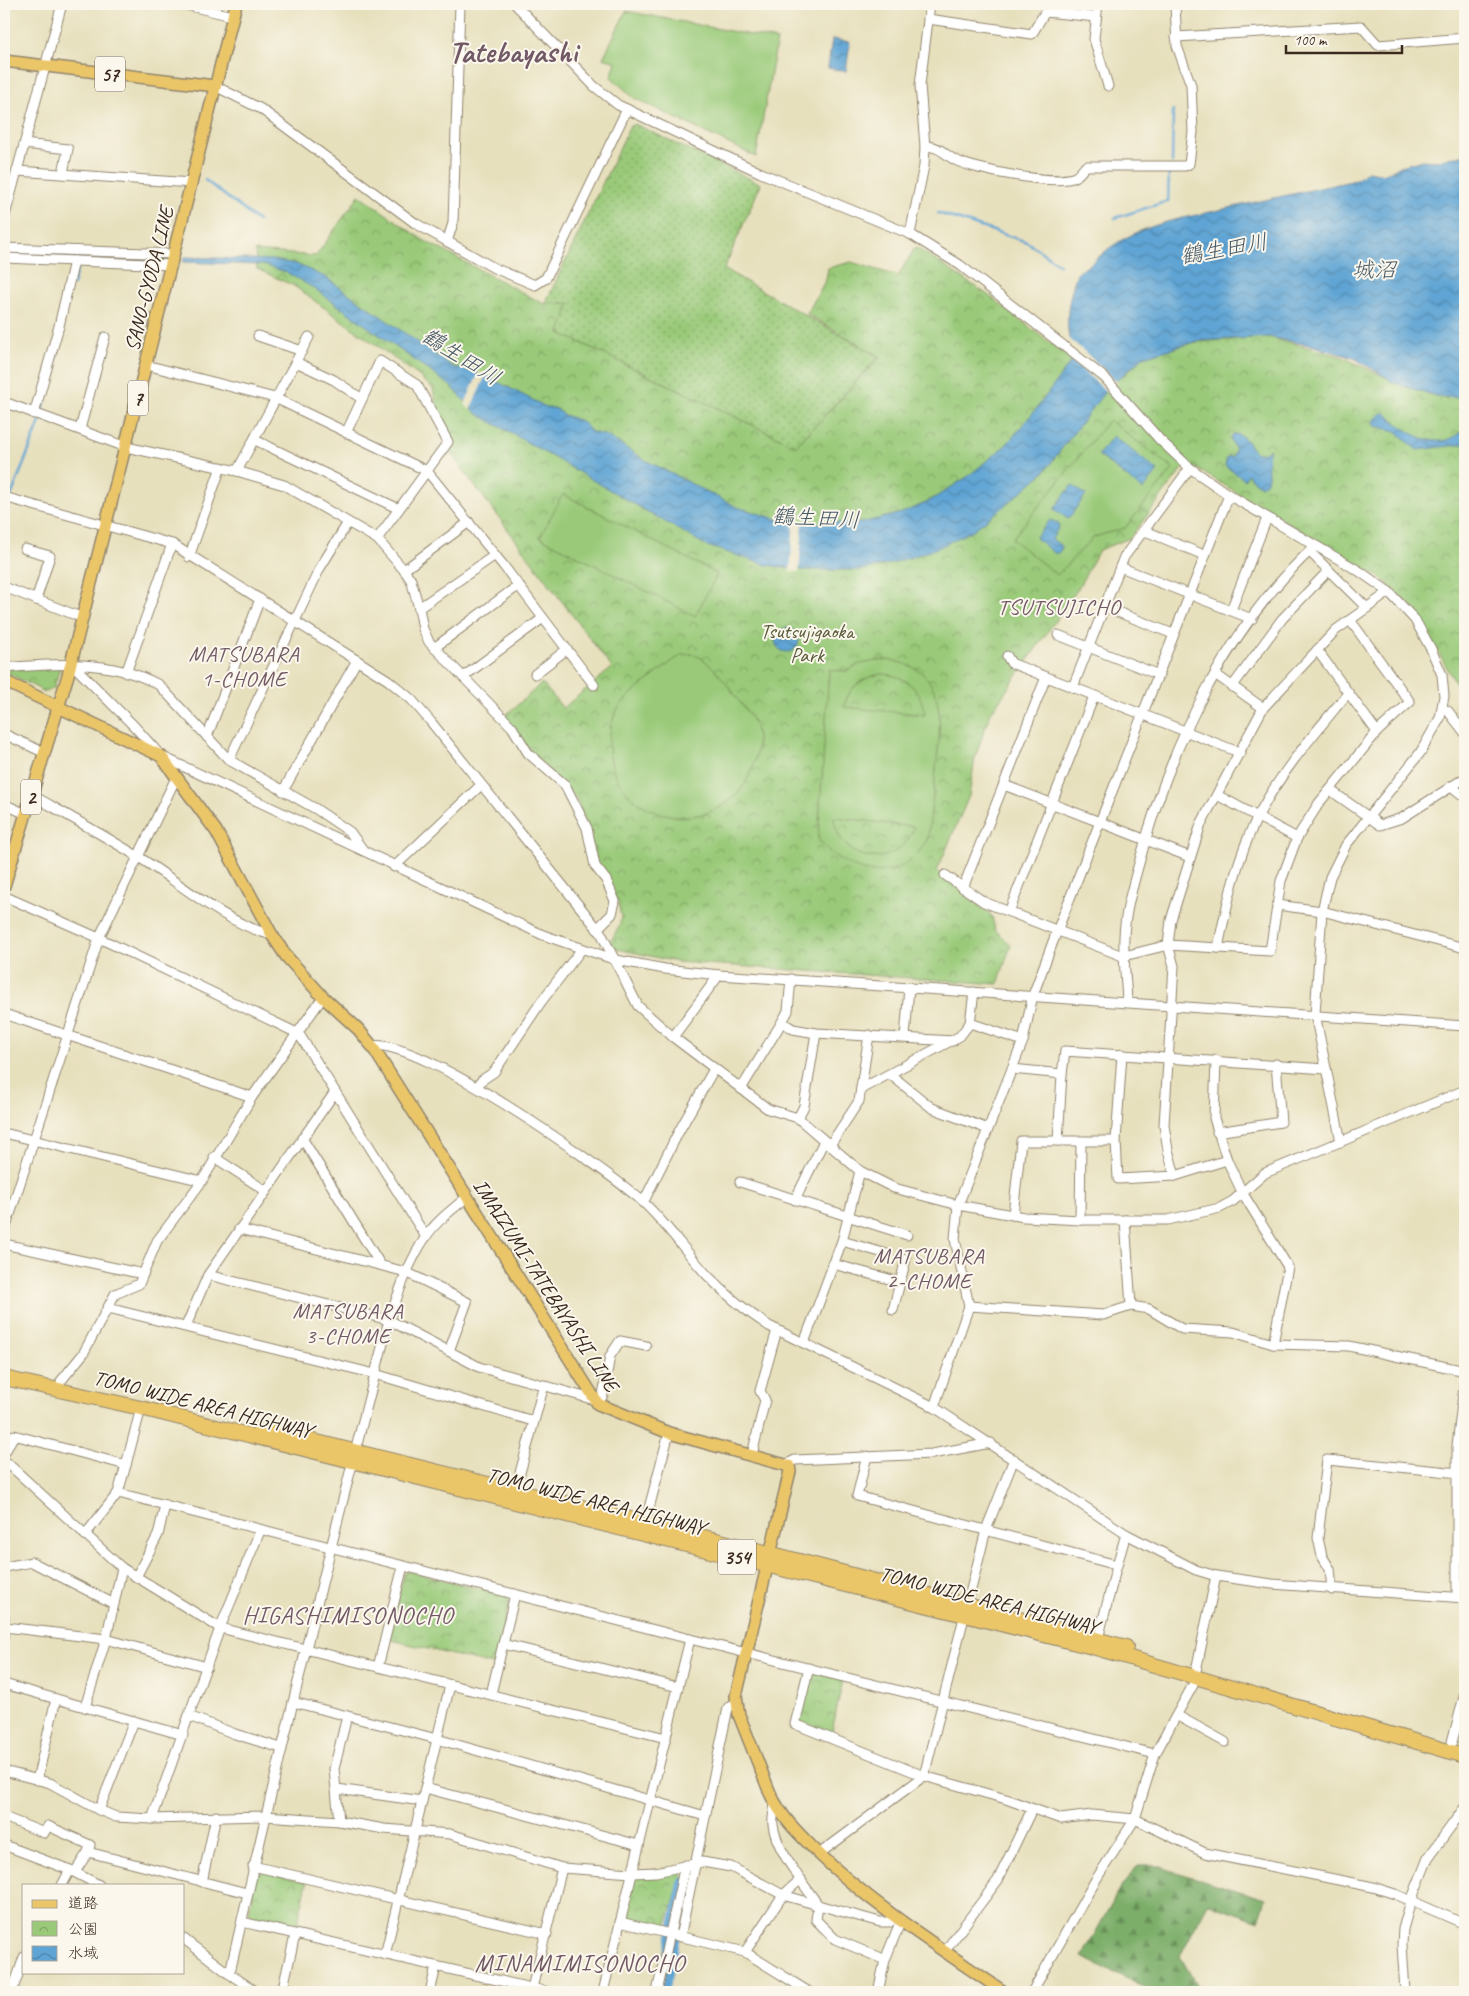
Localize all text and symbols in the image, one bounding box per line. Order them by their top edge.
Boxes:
scale bar [1286,22,1403,54]
text: 100 m [1294,31,1328,50]
district label: Tatebayashi [449,32,581,71]
road number: 57 [95,56,125,92]
street label: SANO-GYODA LINE [119,201,180,354]
water label: 鶴生田川 [1178,228,1270,270]
water label: 城沼 [1352,256,1398,284]
water label: 鶴生田川 [417,322,506,392]
road number: 7 [128,380,148,416]
water label: 鶴生田川 [771,502,861,534]
district label: TSUTSUJICHO [997,593,1122,621]
park label: Tsutsujigaoka Park [760,618,856,668]
district label: MATSUBARA 1-CHOME [189,640,299,693]
road number: 2 [21,780,41,814]
street label: IMAIZUMI-TATEBAYASHI LINE [467,1174,626,1399]
district label: MATSUBARA 2-CHOME [874,1242,984,1295]
district label: MATSUBARA 3-CHOME [293,1297,403,1350]
street label: TOMO WIDE AREA HIGHWAY [91,1364,319,1445]
street label: TOMO WIDE AREA HIGHWAY [484,1461,712,1542]
road number: 354 [718,1540,756,1574]
street label: TOMO WIDE AREA HIGHWAY [877,1560,1105,1641]
district label: HIGASHIMISONOCHO [243,1600,456,1630]
legend [22,1884,185,1974]
text: 道路 [68,1894,98,1913]
text: 公園 [68,1920,98,1939]
text: 水域 [68,1944,98,1963]
district label: MINAMIMISONOCHO [475,1948,687,1978]

